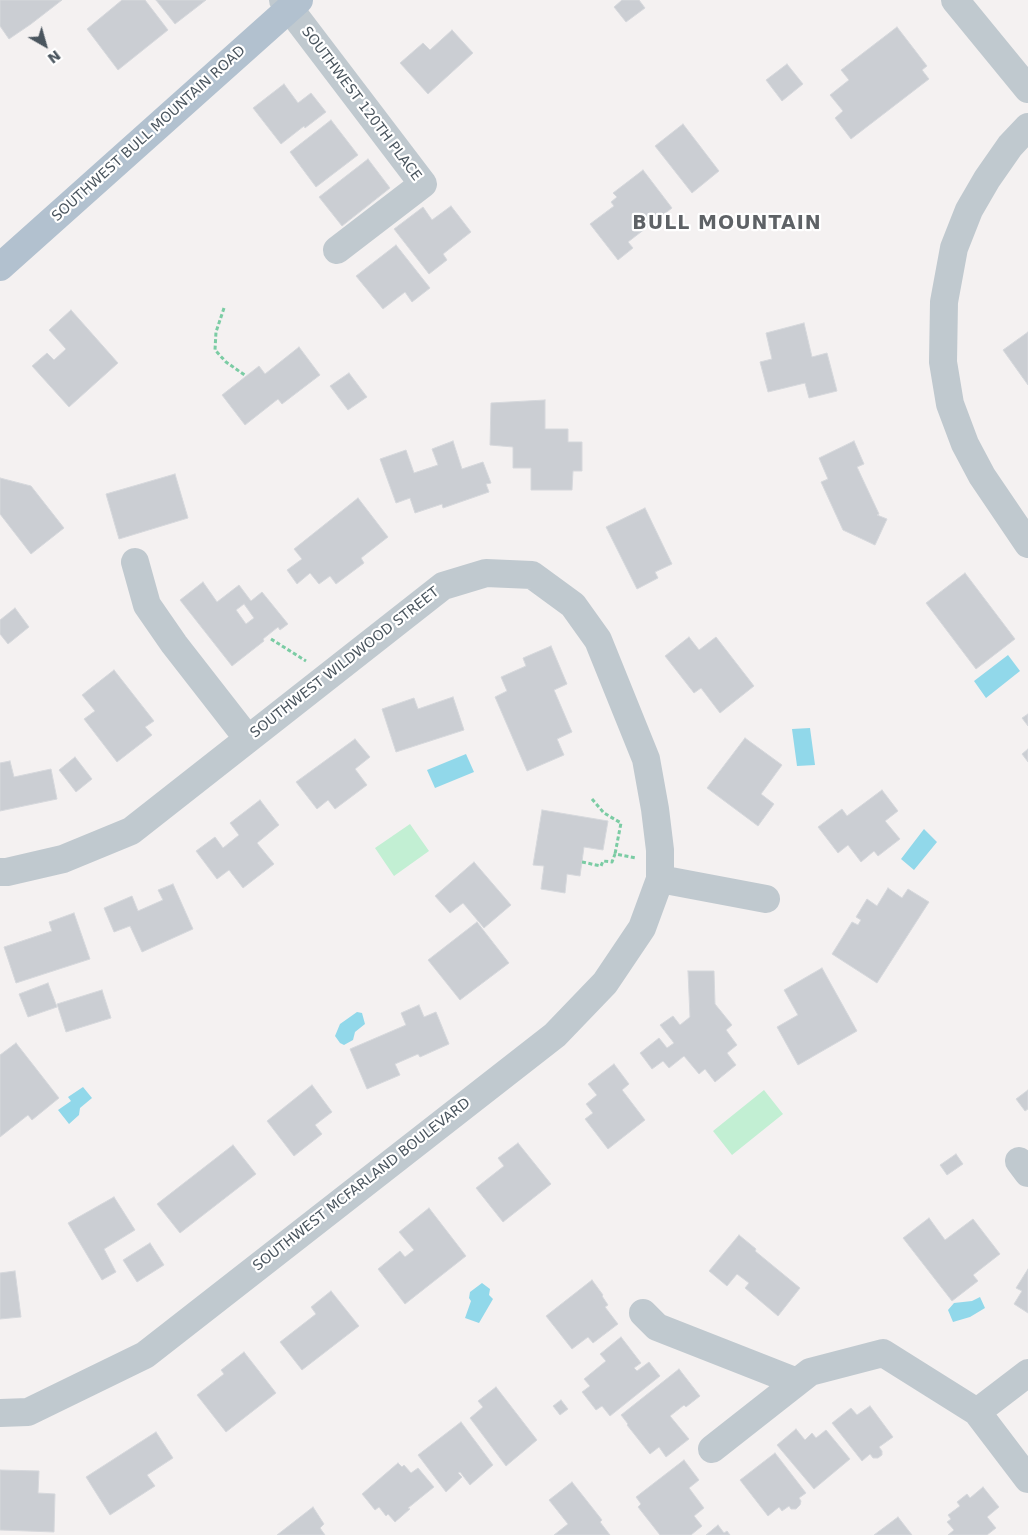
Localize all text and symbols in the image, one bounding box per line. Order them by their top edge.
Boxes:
north arrow [20,20,70,70]
street label: SOUTHWEST 120TH PLACE [298,24,424,184]
street label: SOUTHWEST BULL MOUNTAIN ROAD [49,43,249,225]
district label: BULL MOUNTAIN [631,213,823,235]
street label: SOUTHWEST WILDWOOD STREET [247,584,443,742]
street label: SOUTHWEST MCFARLAND BOULEVARD [250,1095,474,1275]

